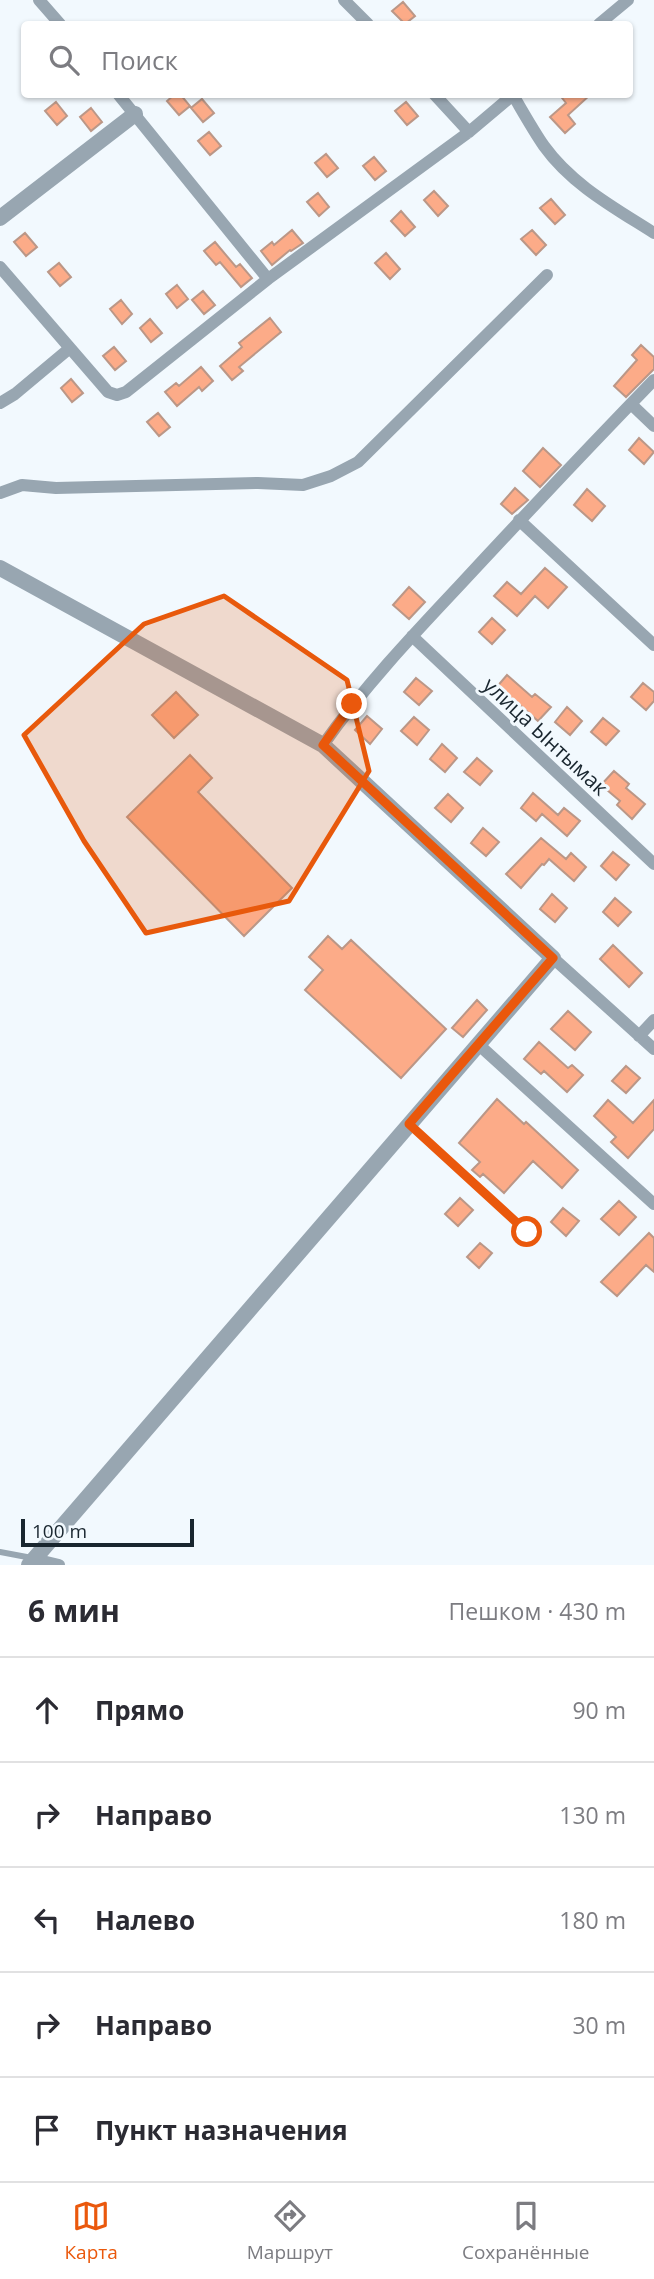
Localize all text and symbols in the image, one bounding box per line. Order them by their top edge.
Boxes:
search box [21,21,633,98]
icon: search [45,41,83,79]
text: Поиск [101,42,178,78]
street label: улица Ынтымак [478,671,615,801]
route end [336,688,367,719]
route start [511,1216,542,1247]
scale bar [21,1516,194,1548]
text: 100 m [32,1518,87,1544]
text: 6 мин [28,1590,120,1631]
text: Пешком · 430 m [449,1595,626,1627]
icon: ahead [28,1691,66,1729]
text: Прямо [95,1692,184,1728]
text: 90 m [572,1694,626,1726]
icon: right [28,1796,66,1834]
text: Направо [95,1797,212,1833]
text: 130 m [559,1799,626,1831]
icon: left [28,1901,66,1939]
text: Налево [95,1902,195,1938]
text: 180 m [559,1904,626,1936]
icon: right [28,2006,66,2044]
text: Направо [95,2007,212,2043]
text: 30 m [572,2009,626,2041]
icon: arrive [28,2111,66,2149]
text: Пункт назначения [95,2112,348,2148]
tab: Карта [64,2197,118,2265]
tab: Маршрут [247,2197,333,2265]
tab: Сохранённые [462,2197,590,2265]

